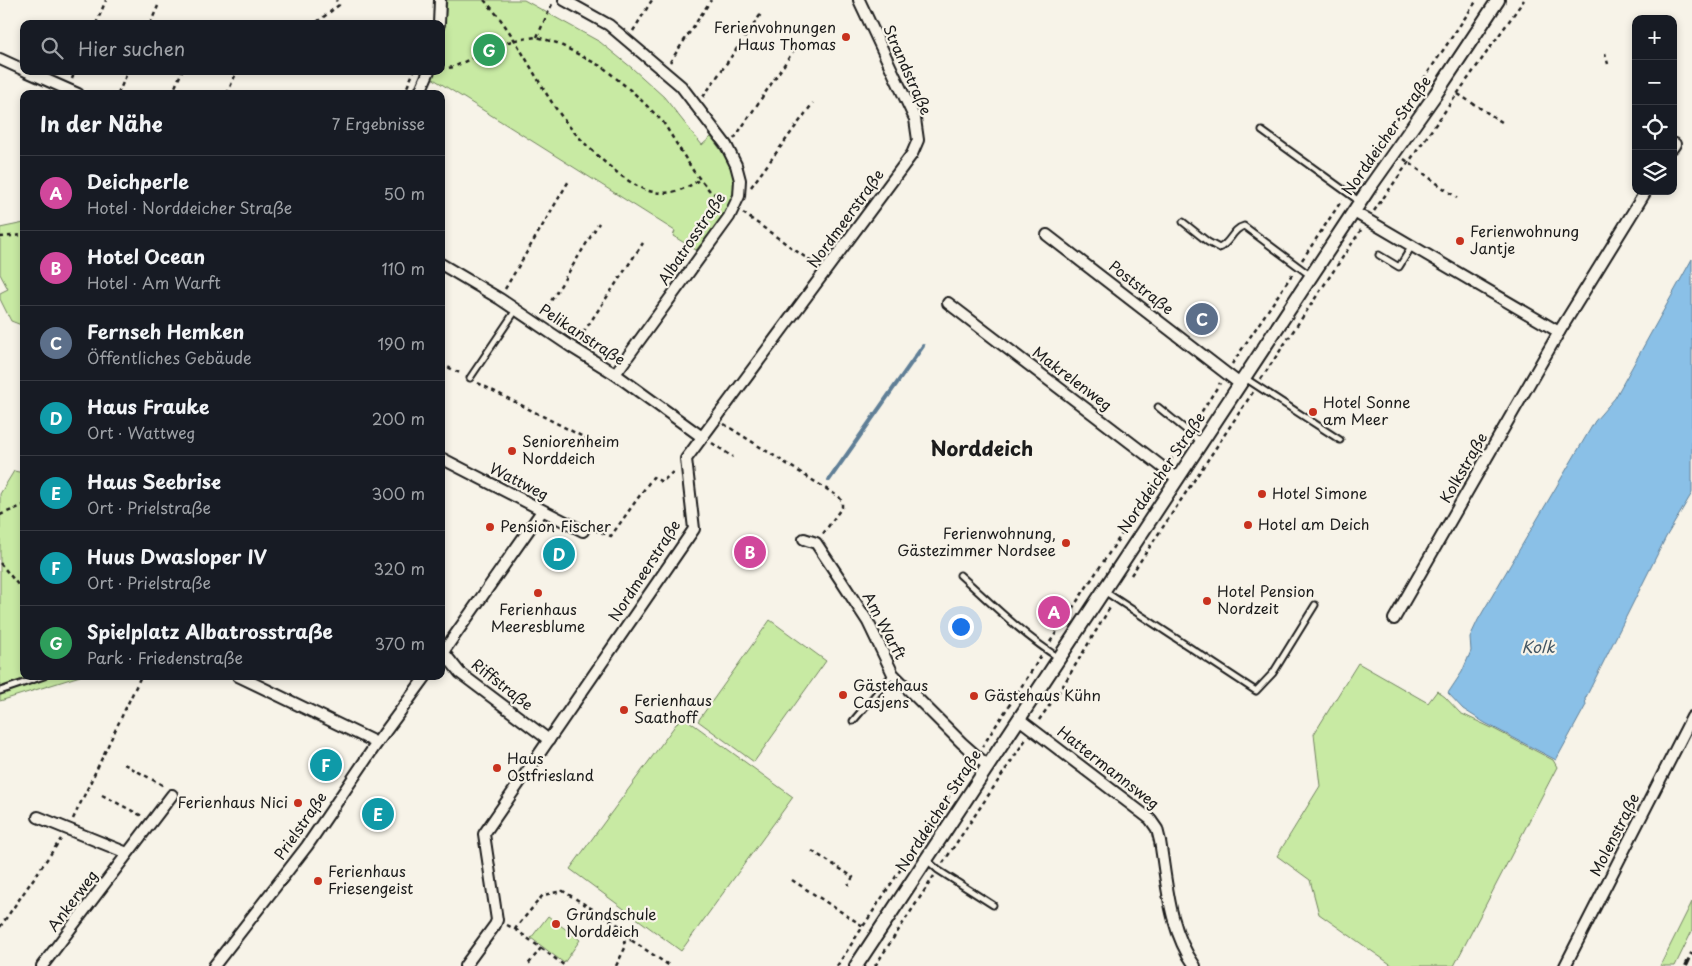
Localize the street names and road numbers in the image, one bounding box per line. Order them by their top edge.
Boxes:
street label: Strandstraße [878,21,939,118]
street label: Norddeicher Straße [1336,70,1436,200]
street label: Nordmeerstraße [801,164,889,272]
street label: Albatrosstraße [651,187,730,289]
street label: Poststraße [1105,254,1179,320]
street label: Pelikanstraße [535,297,630,370]
street label: Makrelenweg [1028,340,1118,415]
street label: Norddeicher Straße [1112,407,1210,537]
street label: Kolkstraße [1433,428,1492,507]
street label: Wattweg [486,456,553,505]
street label: Nordmeerstraße [602,515,685,626]
street label: Am Warft [858,587,913,663]
street label: Riffstraße [467,652,539,715]
street label: Hattermannsweg [1053,719,1165,814]
street label: Norddeicher Straße [889,744,986,876]
street label: Prielstraße [268,786,332,864]
street label: Molenstraße [1583,789,1644,880]
street label: Ankerweg [41,864,103,936]

